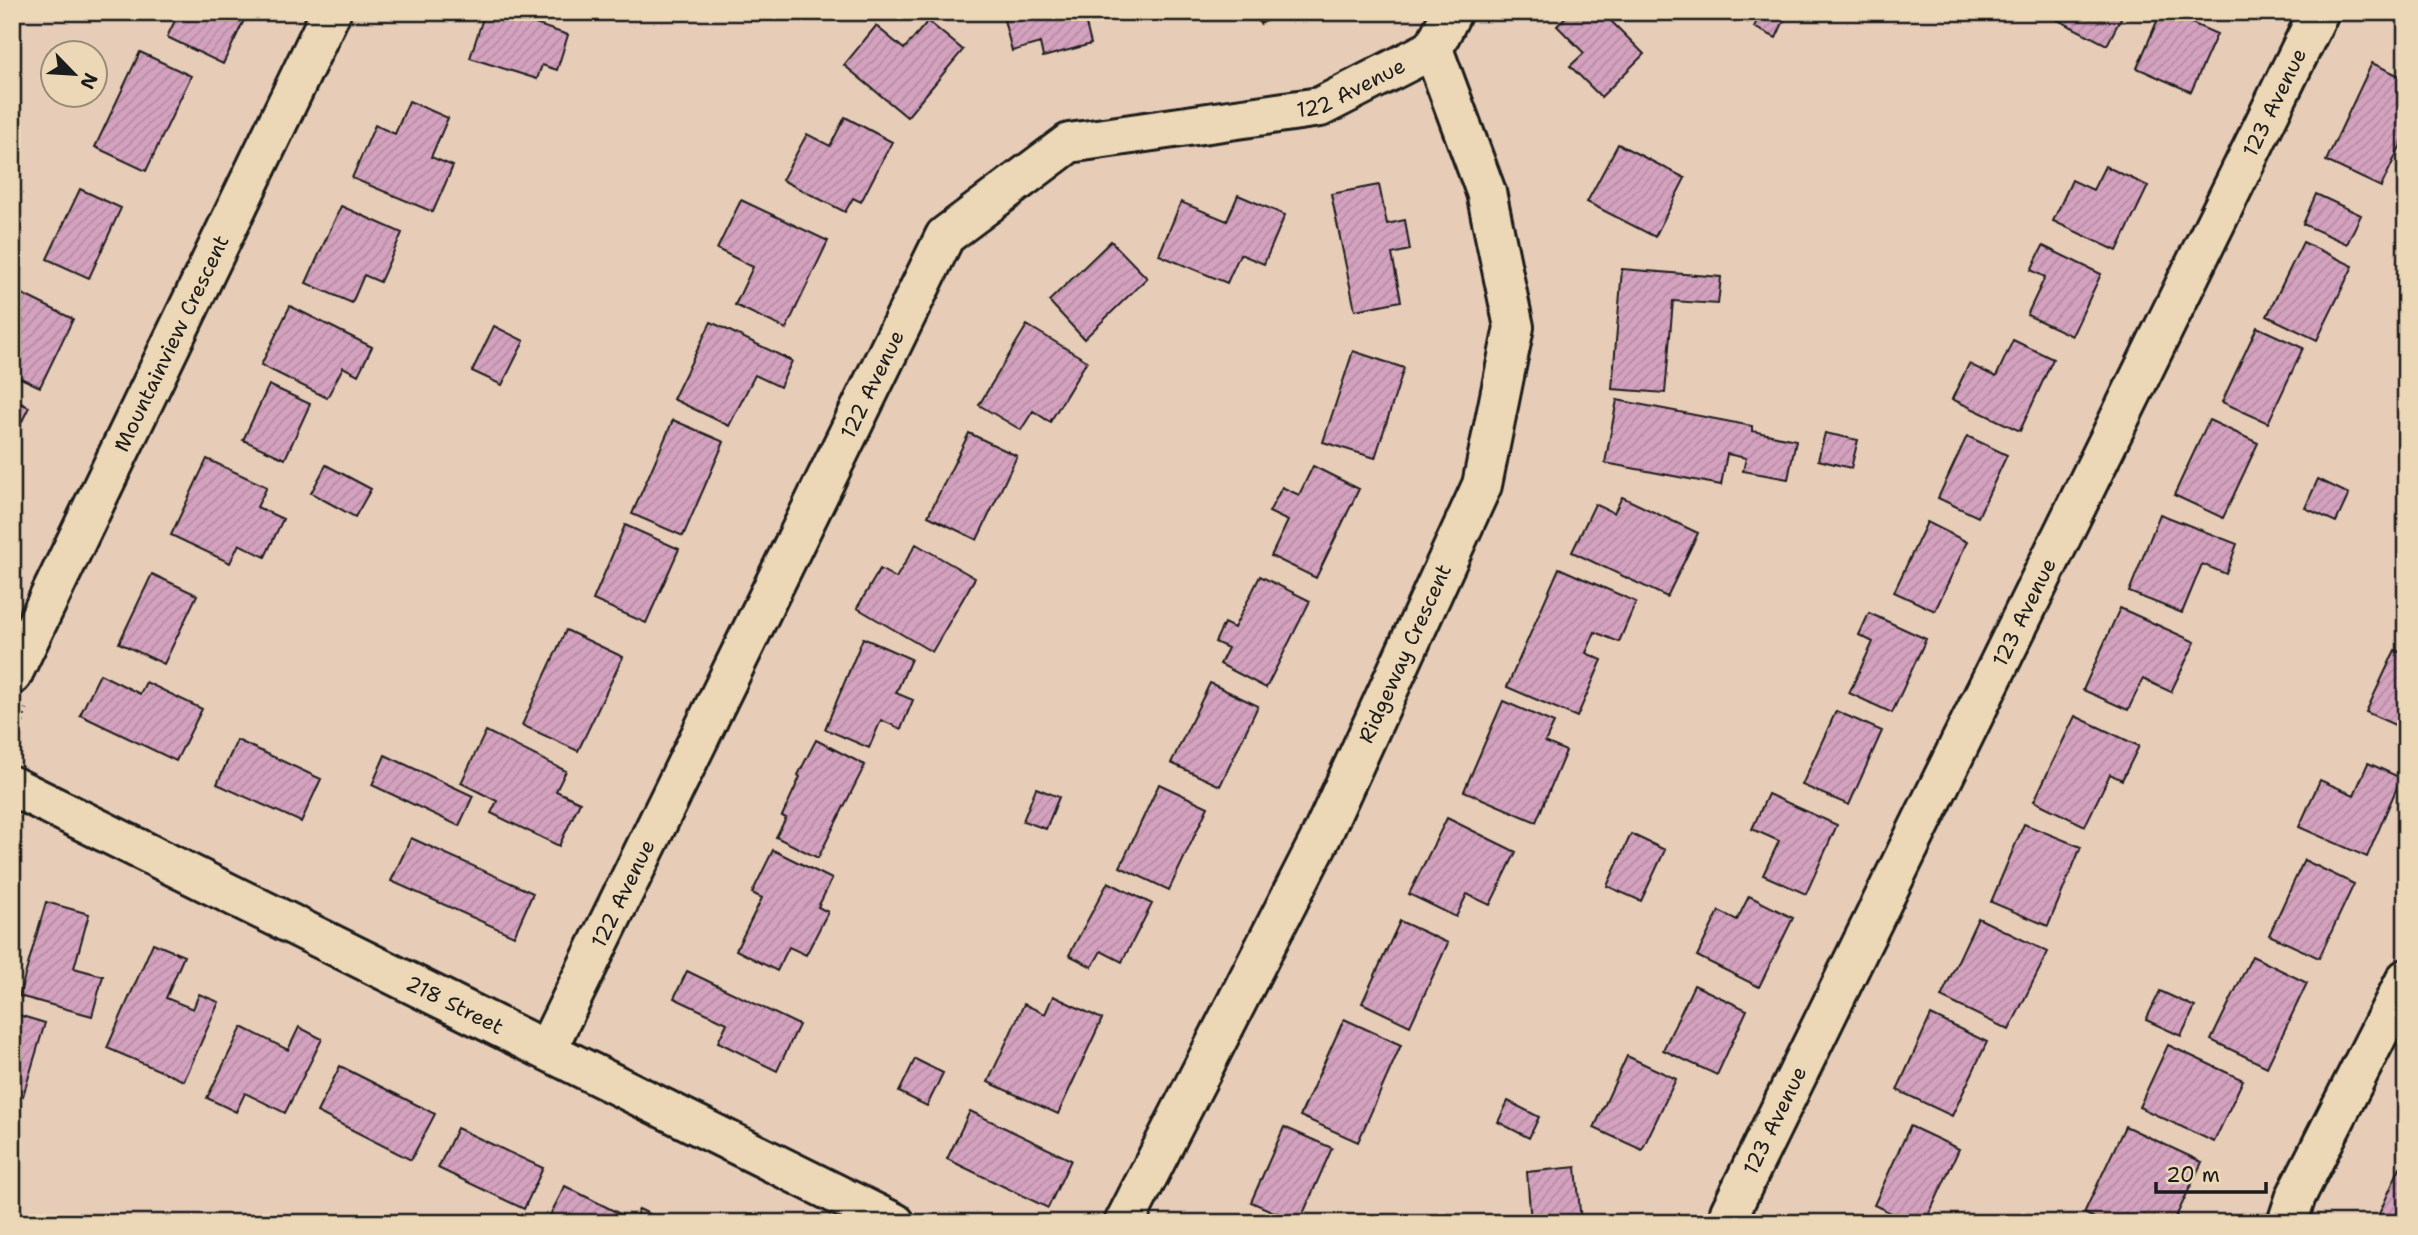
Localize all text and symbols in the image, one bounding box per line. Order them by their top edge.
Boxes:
north arrow [38,38,108,108]
street label: 123 Avenue [2236,44,2313,161]
street label: 122 Avenue [1295,52,1410,124]
text: N [74,69,103,93]
street label: Mountainview Crescent [107,230,236,456]
street label: 122 Avenue [834,326,911,443]
street label: 123 Avenue [1986,554,2063,671]
street label: Ridgeway Crescent [1352,560,1458,748]
street label: 122 Avenue [585,835,661,952]
street label: 218 Street [401,969,508,1041]
street label: 123 Avenue [1737,1062,1813,1179]
scale bar [2156,1151,2266,1195]
text: 20 m [2166,1161,2220,1189]

